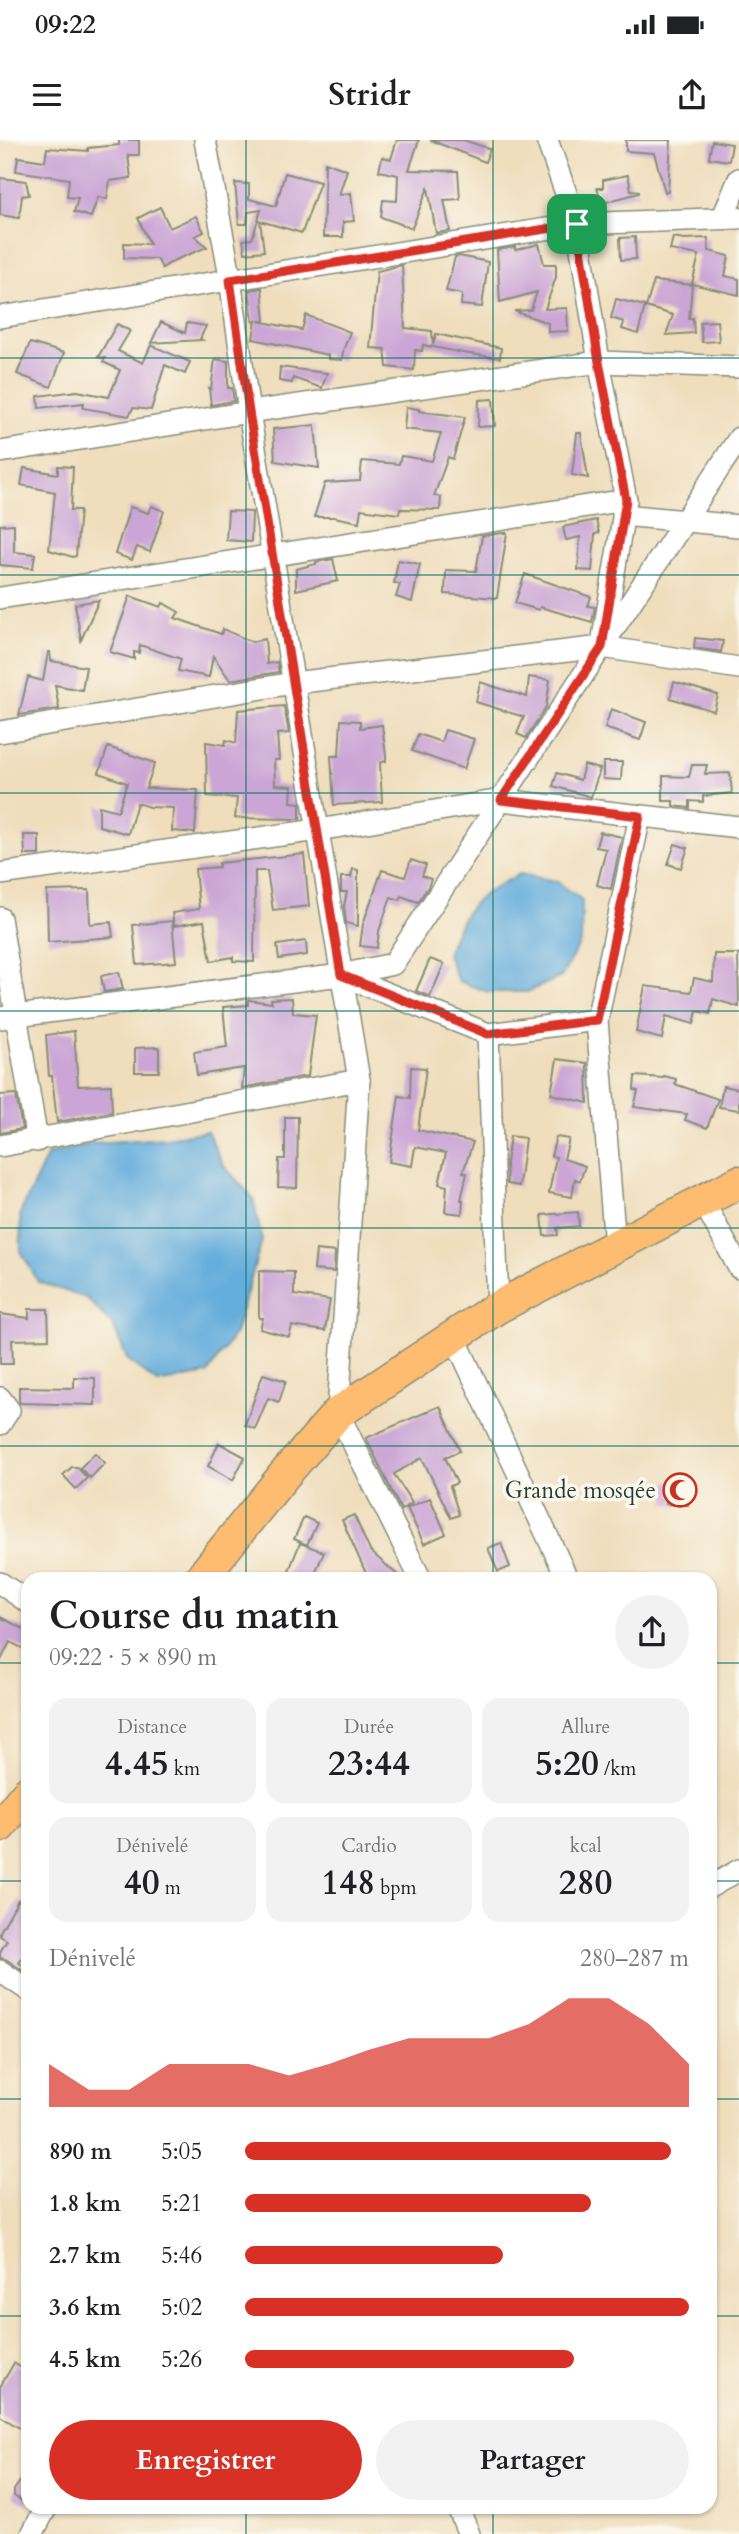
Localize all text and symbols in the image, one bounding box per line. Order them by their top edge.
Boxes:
text: 09:22 [35,7,96,42]
text: Stridr [328,73,411,117]
icon: menu [28,76,66,114]
icon: share [673,76,711,114]
pin [547,194,607,254]
icon: arrive [558,205,596,243]
mosque icon: Grande mosqée [661,1471,699,1509]
place label: Grande mosqée [505,1475,656,1506]
text: Course du matin [49,1590,339,1642]
button: share [615,1595,689,1669]
text: 09:22 · 5 × 890 m [49,1642,217,1673]
text: Distance [118,1714,187,1740]
text: Durée [344,1714,394,1740]
text: Allure [561,1714,610,1740]
text: 4.45 [105,1740,169,1788]
text: 23:44 [328,1740,410,1788]
text: 5:20 [535,1740,599,1788]
text: km [169,1756,200,1782]
text: /km [599,1756,636,1782]
text: Dénivelé [116,1833,188,1859]
text: Cardio [341,1833,397,1859]
text: kcal [570,1833,602,1859]
text: 40 [124,1859,160,1907]
text: 148 [321,1859,375,1907]
text: 280 [559,1859,613,1907]
text: m [160,1875,181,1901]
text: bpm [375,1875,417,1901]
text: Dénivelé [49,1943,136,1974]
text: 280–287 m [580,1943,689,1974]
text: 890 m [49,2136,112,2167]
text: 5:05 [161,2136,202,2167]
text: 1.8 km [49,2188,121,2219]
text: 5:21 [161,2188,202,2219]
text: 2.7 km [49,2240,121,2271]
text: 5:46 [161,2240,202,2271]
text: 3.6 km [49,2292,121,2323]
text: 5:02 [161,2292,202,2323]
text: 4.5 km [49,2344,121,2375]
text: 5:26 [161,2344,202,2375]
button: Enregistrer [49,2420,362,2500]
button: Partager [376,2420,689,2500]

